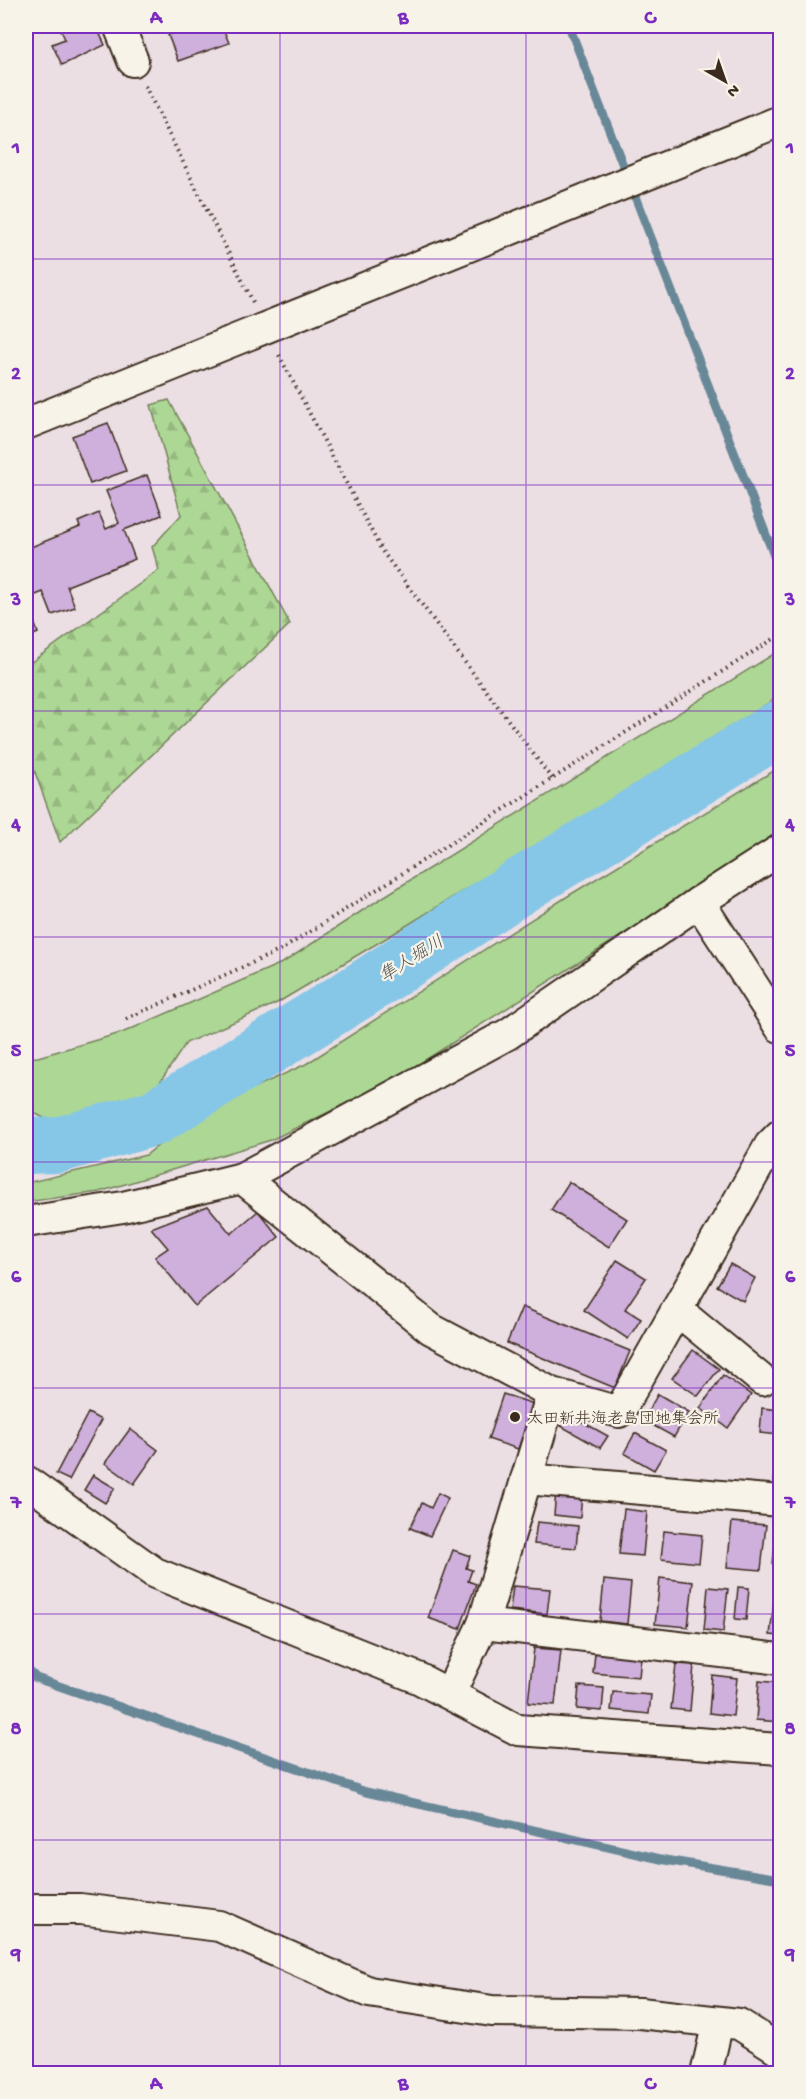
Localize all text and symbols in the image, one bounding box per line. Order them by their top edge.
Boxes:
text: A [149,8,164,31]
text: B [397,8,409,31]
text: C [644,8,658,31]
north arrow [695,51,755,111]
text: N [722,79,743,101]
text: 1 [11,138,20,161]
text: 1 [785,138,794,161]
text: 2 [11,364,21,387]
text: 2 [785,364,795,387]
text: 3 [10,590,21,613]
text: 3 [784,590,795,613]
text: 4 [10,815,21,838]
text: 4 [784,815,795,838]
water label: 隼人堀川 [376,931,448,988]
text: 5 [11,1041,22,1064]
text: 5 [785,1041,796,1064]
text: 6 [11,1267,22,1290]
text: 6 [785,1267,796,1290]
place label: 太田新井海老島団地集会所 [527,1409,719,1430]
marker: 太田新井海老島団地集会所 [508,1410,522,1424]
text: 7 [10,1493,23,1516]
text: 7 [784,1493,797,1516]
text: 8 [11,1719,22,1742]
text: 8 [785,1719,796,1742]
text: 9 [10,1945,21,1968]
text: 9 [784,1945,795,1968]
text: A [149,2074,164,2097]
text: B [397,2074,409,2097]
text: C [644,2074,658,2097]

